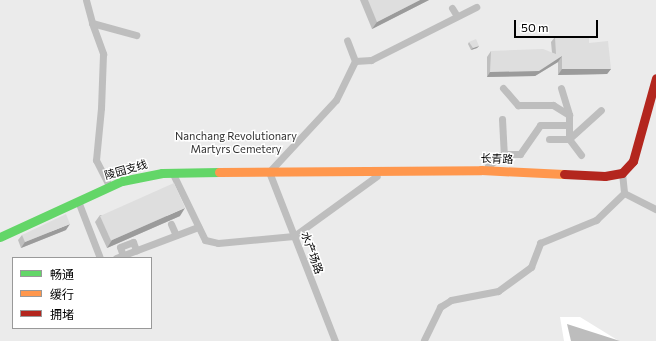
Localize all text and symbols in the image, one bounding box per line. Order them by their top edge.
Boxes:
scale bar [516,12,600,38]
text: 50 m [521,20,549,34]
park label: Nanchang Revolutionary Martyrs Cemetery [175,130,297,156]
street label: 长青路 [480,152,514,166]
street label: 陵园支线 [103,158,149,182]
street label: 水产场路 [298,230,326,276]
legend [12,257,152,329]
text: 畅通 [50,267,74,281]
text: 缓行 [50,287,74,301]
text: 拥堵 [50,307,74,321]

